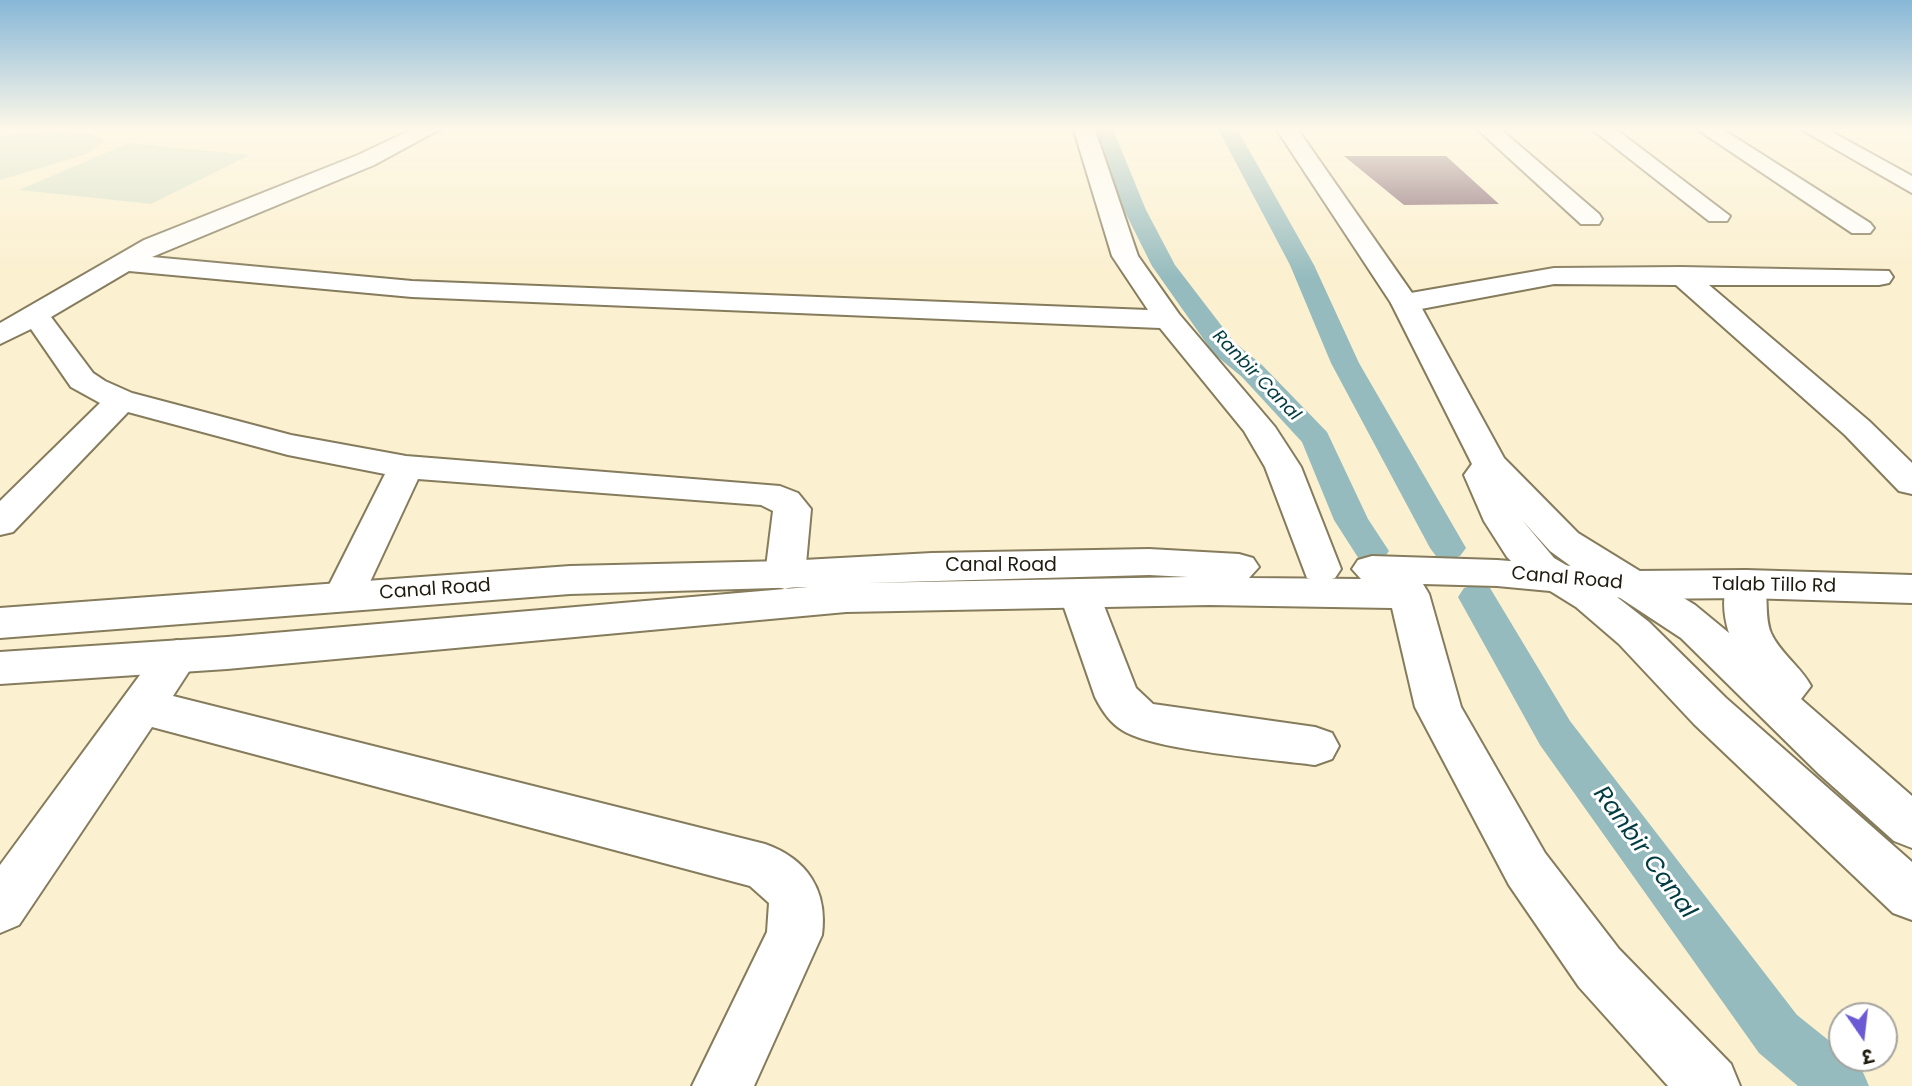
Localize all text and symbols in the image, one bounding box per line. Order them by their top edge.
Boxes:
water label: Ranbir Canal [1207,326,1305,426]
street label: Canal Road [945,555,1057,577]
street label: Canal Road [1510,563,1624,595]
street label: Talab Tillo Rd [1712,574,1836,598]
street label: Canal Road [379,575,491,605]
water label: Ranbir Canal [1586,781,1702,925]
north arrow [1828,1002,1898,1072]
text: उ [1859,1042,1876,1070]

